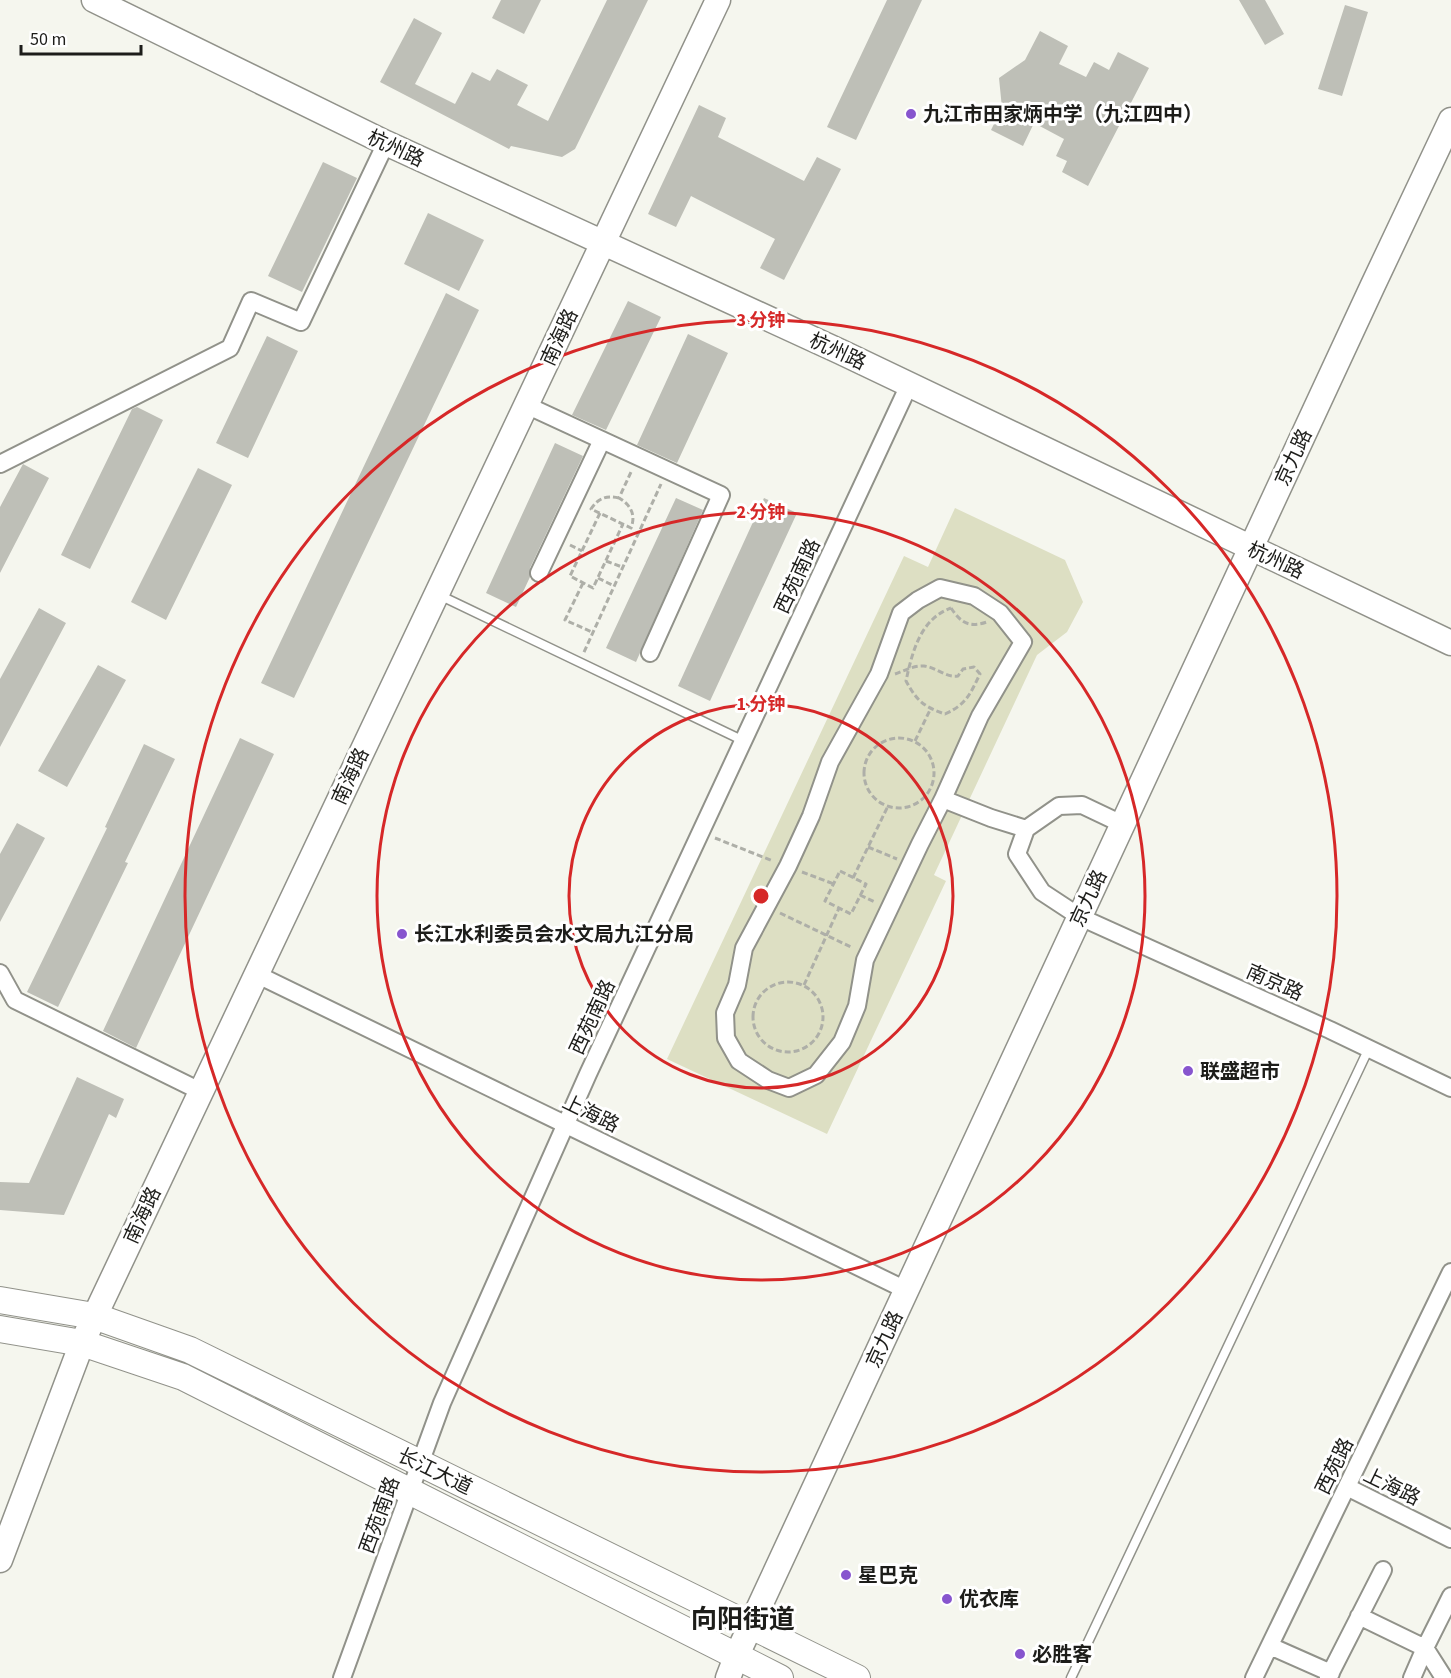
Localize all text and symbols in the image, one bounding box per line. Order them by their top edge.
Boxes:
scale bar [21,18,141,56]
text: 50 m [30,27,66,52]
place label: 九江市田家炳中学（九江四中） [923,101,1203,129]
marker: 九江市田家炳中学（九江四中） [904,107,918,121]
street label: 杭州路 [362,124,429,174]
street label: 南海路 [535,304,585,371]
text: 3 分钟 [736,308,786,333]
street label: 杭州路 [804,327,871,377]
street label: 京九路 [1269,424,1319,491]
text: 2 分钟 [736,500,786,525]
street label: 西苑南路 [768,534,827,619]
street label: 杭州路 [1242,536,1309,586]
text: 1 分钟 [736,692,786,717]
street label: 南海路 [326,743,376,810]
street label: 京九路 [1064,865,1114,932]
centre of rings [751,886,771,906]
place label: 长江水利委员会水文局九江分局 [414,921,694,949]
marker: 长江水利委员会水文局九江分局 [395,927,409,941]
street label: 南京路 [1241,958,1308,1008]
street label: 西苑南路 [563,975,622,1060]
place label: 联盛超市 [1200,1058,1280,1086]
marker: 联盛超市 [1181,1064,1195,1078]
street label: 上海路 [557,1088,624,1140]
street label: 南海路 [118,1182,168,1249]
street label: 京九路 [860,1306,910,1373]
street label: 西苑路 [1309,1433,1361,1500]
street label: 长江大道 [392,1442,477,1502]
street label: 上海路 [1358,1461,1425,1513]
street label: 西苑南路 [353,1473,407,1558]
place label: 星巴克 [858,1562,918,1590]
marker: 星巴克 [839,1568,853,1582]
place label: 优衣库 [959,1586,1019,1614]
marker: 优衣库 [940,1592,954,1606]
district label: 向阳街道 [691,1601,795,1638]
place label: 必胜客 [1032,1641,1092,1669]
marker: 必胜客 [1013,1647,1027,1661]

